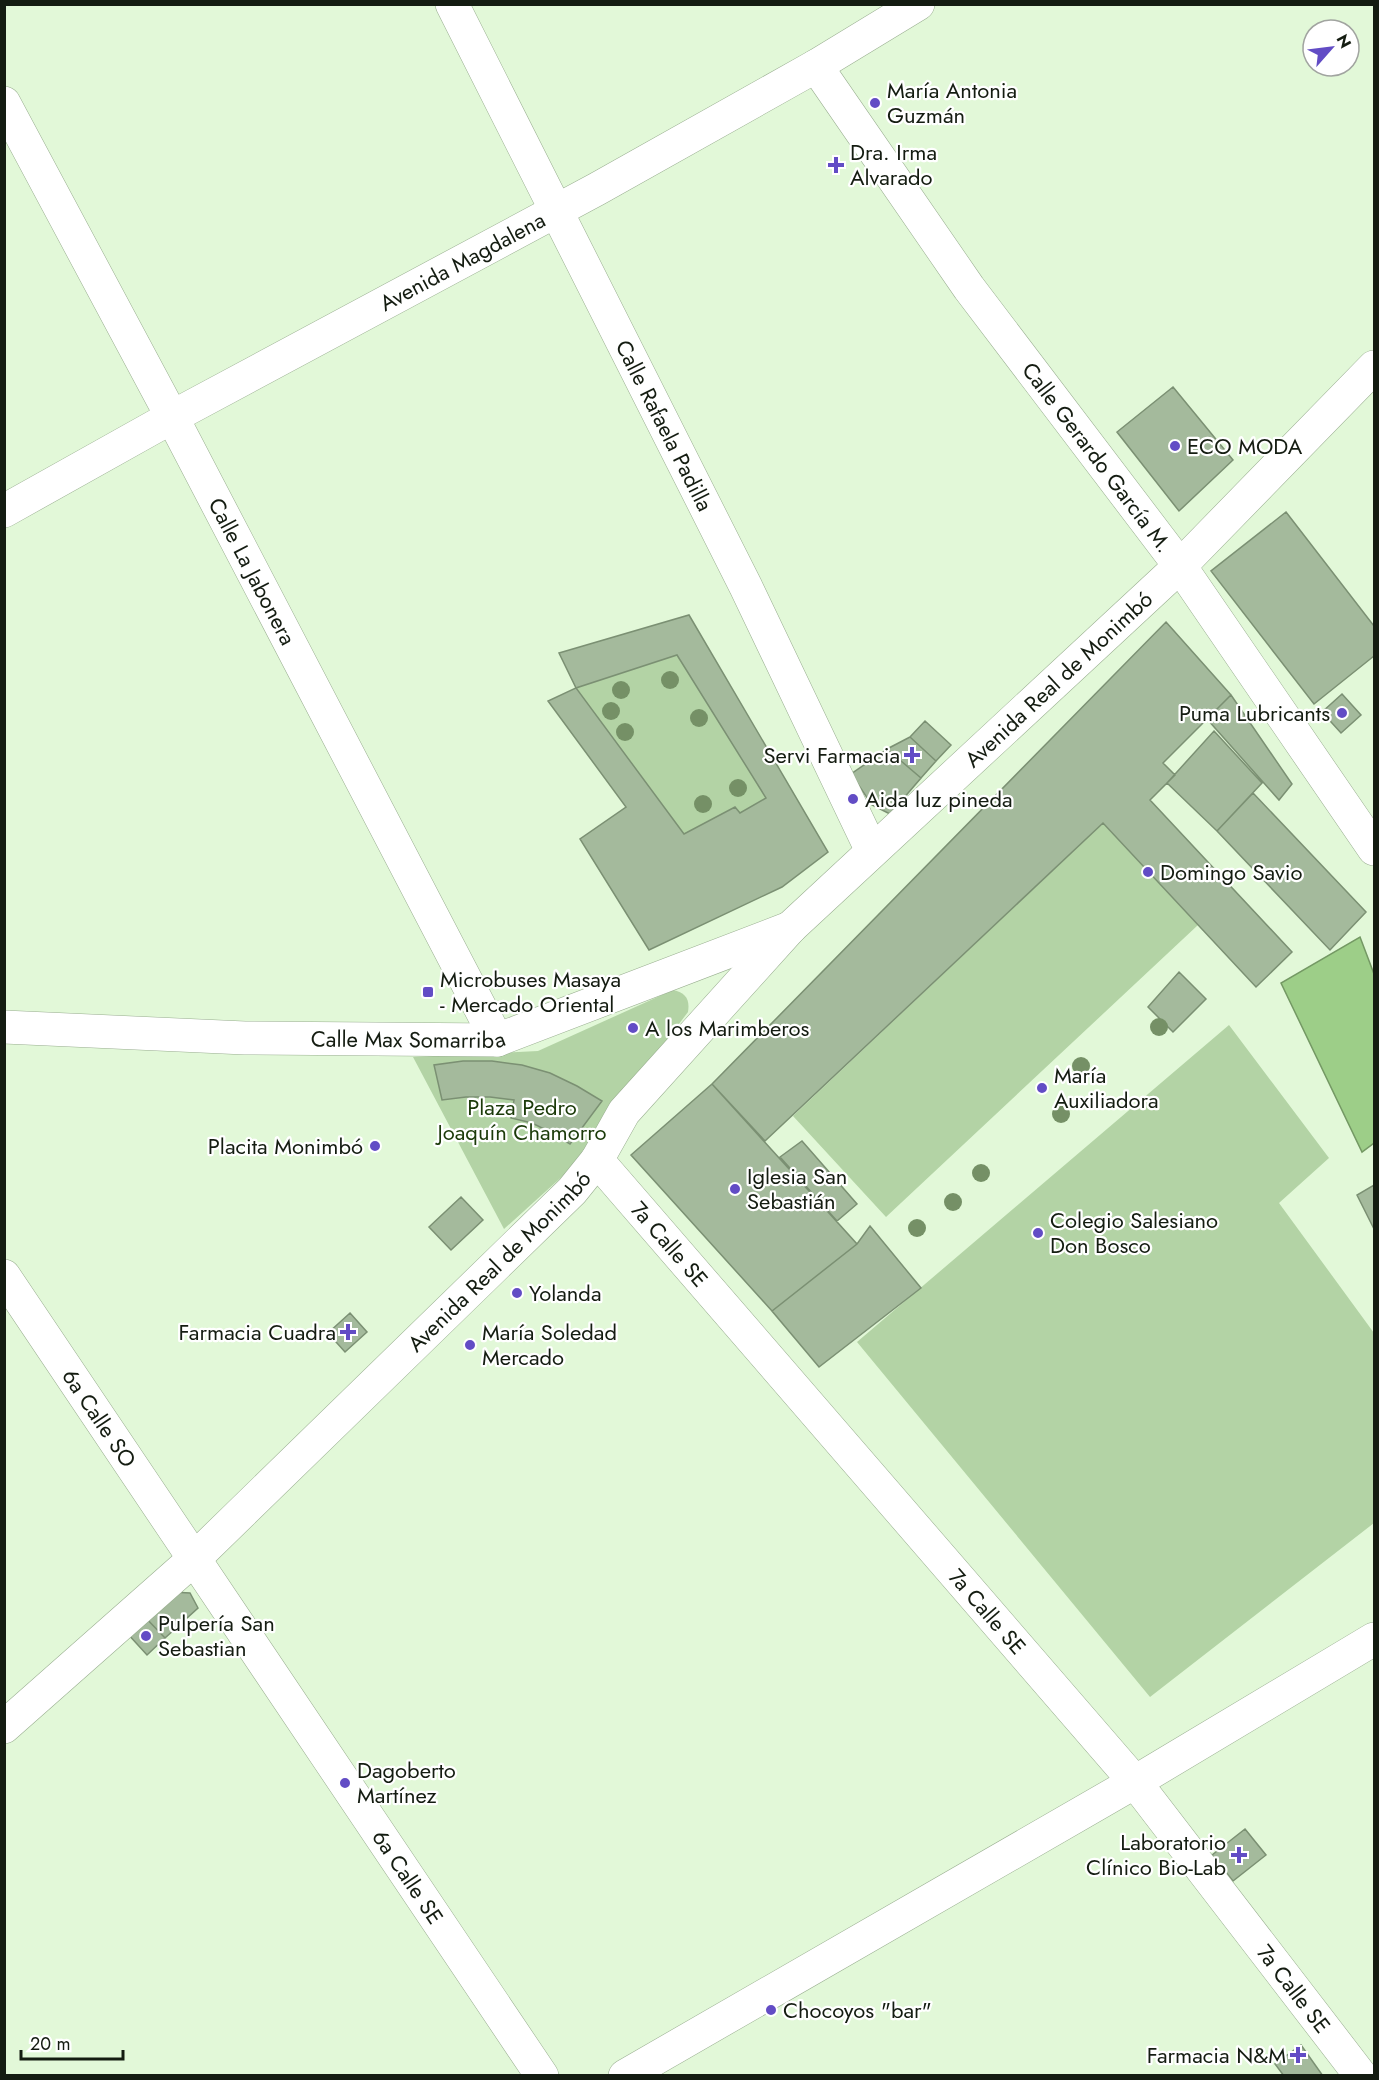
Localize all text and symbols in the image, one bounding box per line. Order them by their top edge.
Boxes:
north arrow [1301,18,1361,78]
text: N [1331,30,1357,52]
place label: María Antonia Guzmán [887,74,1017,131]
marker: María Antonia Guzmán [868,96,882,110]
place label: Dra. Irma Alvarado [850,136,937,193]
marker: Dra. Irma Alvarado [827,156,845,174]
street label: Avenida Magdalena [374,204,551,319]
street label: Calle Rafaela Padilla [608,334,721,517]
street label: Calle Gerardo García M. [1015,355,1180,559]
place label: ECO MODA [1187,430,1303,462]
marker: ECO MODA [1168,439,1182,453]
street label: Calle La Jabonera [201,492,304,651]
street label: Avenida Real de Monimbó [957,583,1160,774]
place label: Puma Lubricants [1179,697,1330,729]
marker: Puma Lubricants [1335,706,1349,720]
place label: Servi Farmacia [763,739,900,771]
marker: Servi Farmacia [905,748,919,762]
place label: Aida luz pineda [865,783,1013,815]
marker: Aida luz pineda [846,792,860,806]
place label: Domingo Savio [1160,856,1303,888]
marker: Domingo Savio [1141,865,1155,879]
place label: Microbuses Masaya - Mercado Oriental [440,963,621,1020]
marker: Microbuses Masaya - Mercado Oriental [421,985,435,999]
place label: A los Marimberos [645,1012,810,1044]
marker: A los Marimberos [626,1021,640,1035]
street label: Calle Max Somarriba [311,1022,510,1056]
place label: María Auxiliadora [1054,1059,1159,1116]
marker: María Auxiliadora [1035,1081,1049,1095]
park label: Plaza Pedro Joaquín Chamorro [435,1091,606,1148]
place label: Placita Monimbó [208,1130,363,1162]
marker: Placita Monimbó [368,1139,382,1153]
place label: Iglesia San Sebastián [747,1160,847,1217]
street label: Avenida Real de Monimbó [400,1164,598,1359]
marker: Iglesia San Sebastián [728,1182,742,1196]
street label: 7a Calle SE [623,1194,716,1294]
place label: Colegio Salesiano Don Bosco [1050,1204,1218,1261]
marker: Colegio Salesiano Don Bosco [1031,1226,1045,1240]
place label: Yolanda [529,1277,601,1309]
marker: Yolanda [510,1286,524,1300]
place label: Farmacia Cuadra [179,1316,336,1348]
place label: María Soledad Mercado [482,1316,617,1373]
marker: Farmacia Cuadra [341,1325,355,1339]
marker: María Soledad Mercado [463,1338,477,1352]
street label: 6a Calle SO [55,1362,144,1474]
street label: 7a Calle SE [941,1562,1034,1662]
place label: Pulpería San Sebastian [158,1607,275,1664]
marker: Pulpería San Sebastian [139,1629,153,1643]
place label: Dagoberto Martínez [357,1754,456,1811]
marker: Dagoberto Martínez [338,1776,352,1790]
street label: 6a Calle SE [365,1823,451,1930]
place label: Laboratorio Clínico Bio-Lab [1086,1826,1226,1883]
marker: Laboratorio Clínico Bio-Lab [1230,1846,1248,1864]
street label: 7a Calle SE [1249,1937,1338,2040]
place label: Chocoyos "bar" [783,1994,932,2026]
marker: Chocoyos "bar" [764,2003,778,2017]
scale bar [21,2023,123,2061]
text: 20 m [30,2031,70,2057]
place label: Farmacia N&M [1147,2039,1286,2071]
marker: Farmacia N&M [1291,2048,1305,2062]

